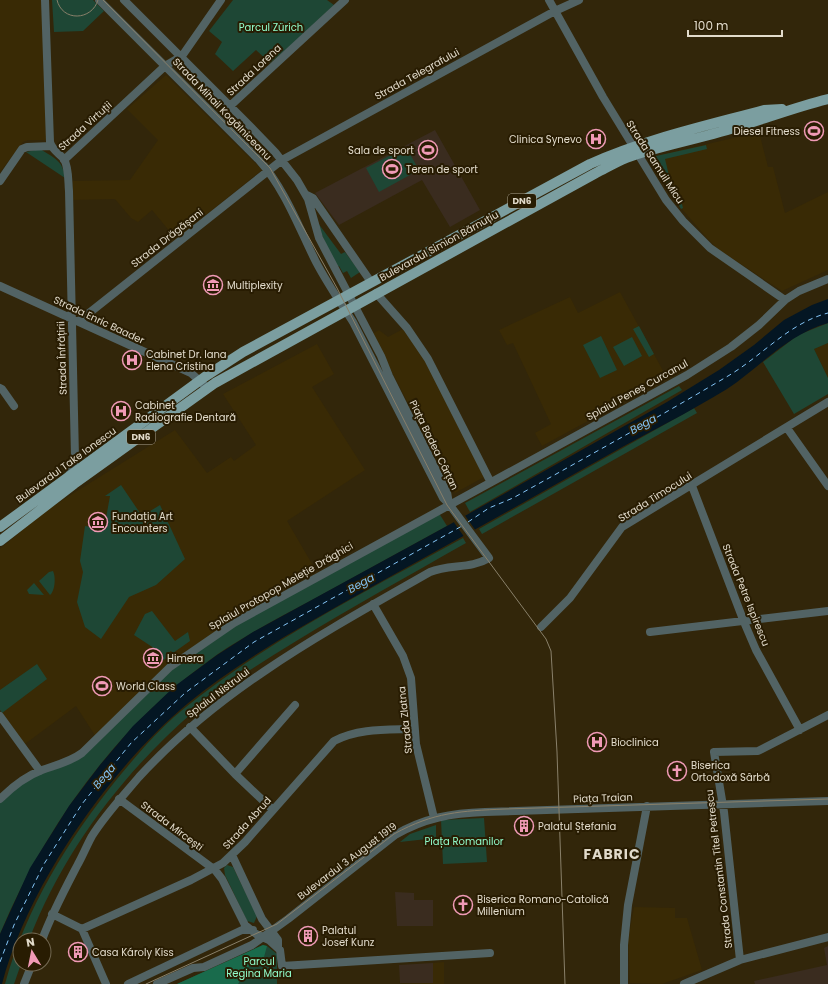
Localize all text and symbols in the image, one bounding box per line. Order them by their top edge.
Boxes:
scale bar [688,12,782,38]
text: 100 m [694,17,728,34]
park label: Parcul Zürich [239,20,303,35]
street label: Strada Lorena [223,41,285,99]
street label: Strada Telegrafului [372,44,462,104]
street label: Strada Mihail Kogălniceanu [169,54,275,164]
street label: Strada Virtuții [55,98,115,154]
street label: Strada Samuil Micu [622,117,688,207]
sports icon: Diesel Fitness [803,120,825,142]
place label: Diesel Fitness [734,124,800,139]
hospital icon: Clinica Synevo [585,128,607,150]
place label: Clinica Synevo [509,132,582,147]
sports icon: Sala de sport [417,139,439,161]
place label: Sala de sport [348,143,414,158]
sports icon: Teren de sport [381,158,403,180]
place label: Teren de sport [406,162,478,177]
road number: DN6 [508,194,536,208]
street label: Strada Drăgășani [128,205,206,271]
street label: Bulevardul Simion Bărnuțiu [377,207,501,285]
museum icon: Multiplexity [202,274,224,296]
place label: Multiplexity [227,278,283,293]
street label: Strada Enric Baader [51,292,147,348]
street label: Strada Înfrățirii [53,321,71,395]
place label: Cabinet Dr. Iana Elena Cristina [146,347,227,374]
hospital icon: Cabinet Dr. Iana Elena Cristina [121,349,143,371]
street label: Splaiul Peneș Curcanul [583,356,691,424]
place label: Cabinet Radiografie Dentară [135,398,236,425]
street label: Piața Badea Cârțan [406,398,462,492]
hospital icon: Cabinet Radiografie Dentară [110,400,132,422]
water label: Bega [627,410,660,438]
street label: Bulevardul Take Ionescu [13,423,119,507]
road number: DN6 [127,430,155,444]
street label: Strada Timocului [615,468,695,526]
place label: Fundația Art Encounters [112,509,173,536]
museum icon: Fundația Art Encounters [87,511,109,533]
street label: Splaiul Protopop Meleție Drăghici [206,538,356,634]
street label: Strada Petre Ispirescu [719,542,773,648]
water label: Bega [345,569,378,597]
museum icon: Himera [142,647,164,669]
place label: Himera [167,651,203,666]
street label: Splaiul Nistrului [183,664,253,722]
sports icon: World Class [91,675,113,697]
place label: World Class [116,679,175,694]
street label: Strada Zlatna [394,686,416,754]
hospital icon: Bioclinica [586,731,608,753]
place label: Bioclinica [611,735,659,750]
place label: Biserica Ortodoxă Sârbă [691,758,770,785]
water label: Bega [89,760,120,792]
church icon: Biserica Ortodoxă Sârbă [666,760,688,782]
street label: Piața Traian [573,789,633,807]
street label: Strada Constantin Titel Petrescu [702,789,736,949]
street label: Strada Abrud [219,793,275,853]
street label: Strada Mircești [138,798,206,854]
building icon: Palatul Ștefania [513,815,535,837]
street label: Bulevardul 3 August 1919 [294,819,400,903]
place label: Palatul Ștefania [538,819,616,834]
park label: Piața Romanilor [424,834,504,849]
district label: FABRIC [583,844,641,864]
place label: Biserica Romano-Catolică Millenium [477,892,609,919]
church icon: Biserica Romano-Catolică Millenium [452,894,474,916]
place label: Palatul Josef Kunz [322,923,375,950]
building icon: Palatul Josef Kunz [297,925,319,947]
north arrow [12,932,52,972]
text: N [25,934,36,951]
building icon: Casa Károly Kiss [67,941,89,963]
place label: Casa Károly Kiss [92,945,174,960]
park label: Parcul Regina Maria [226,954,292,981]

